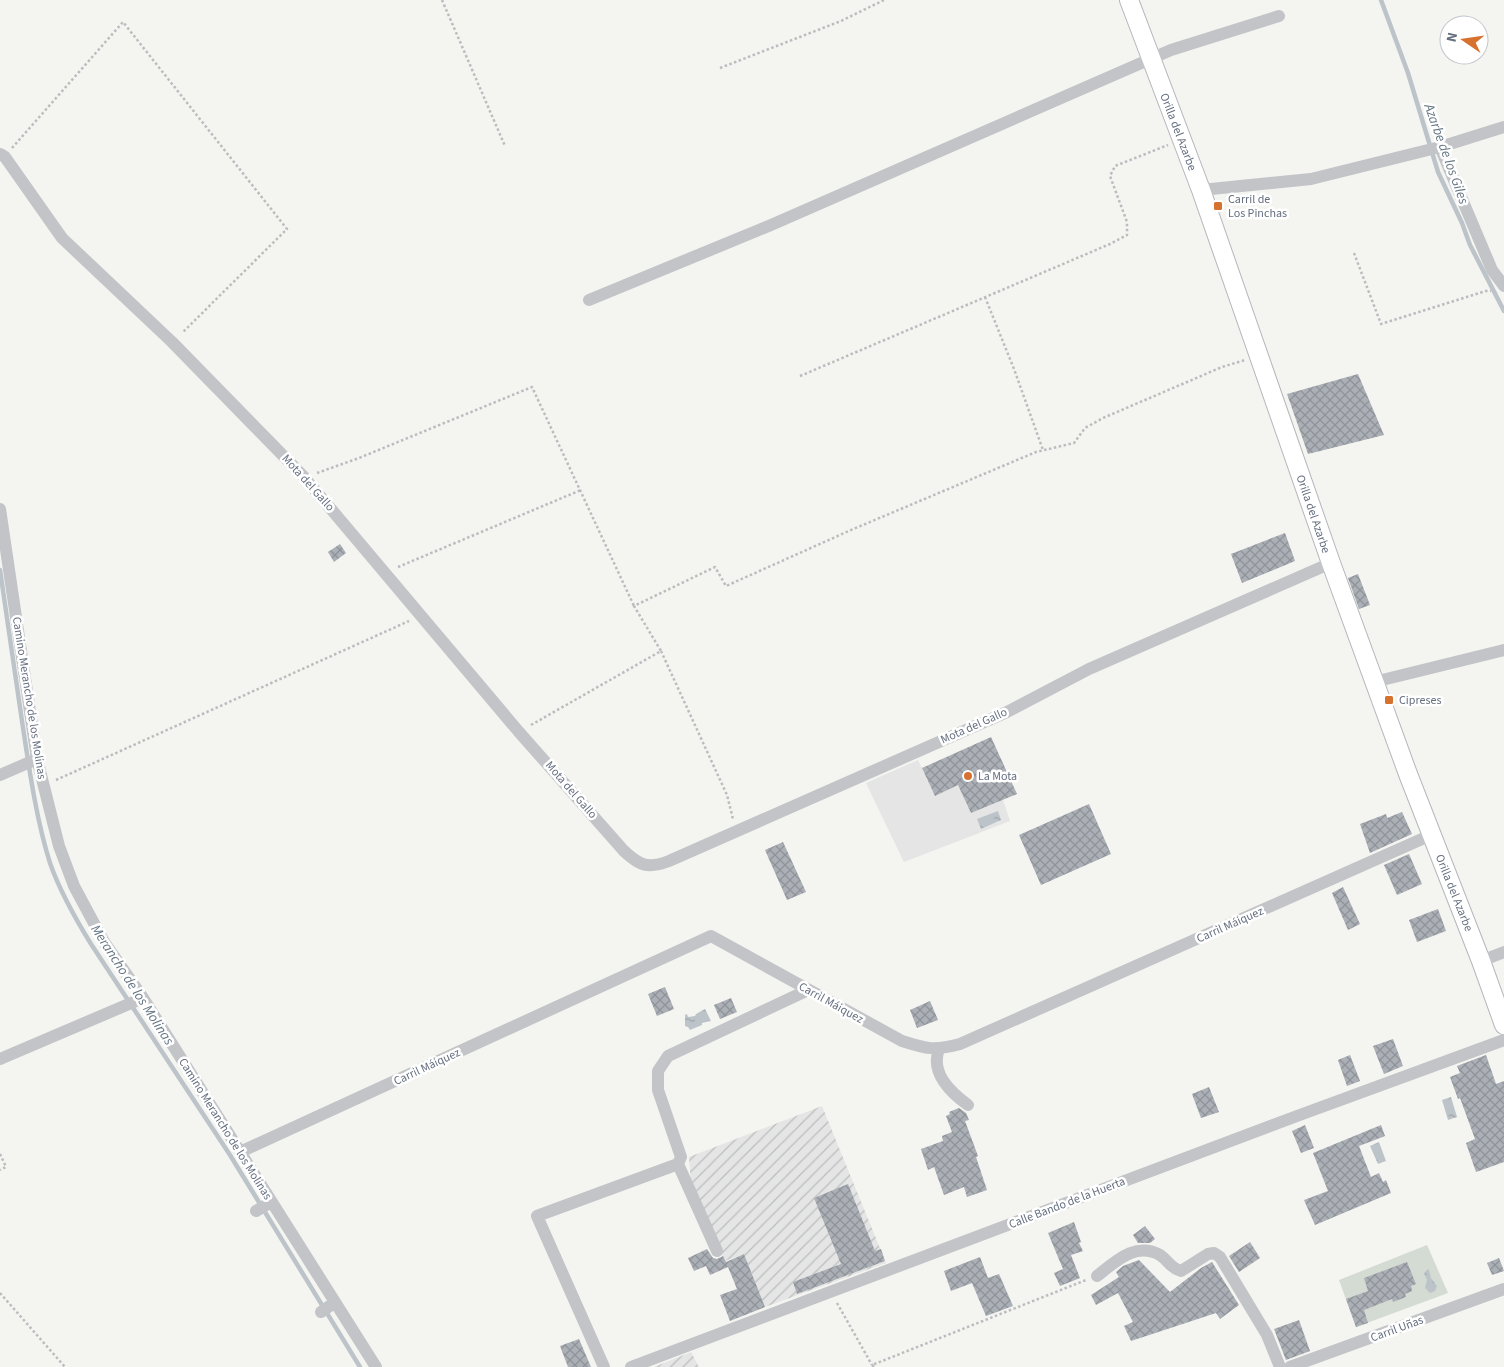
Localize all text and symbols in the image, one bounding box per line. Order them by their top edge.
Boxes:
north arrow [1439,15,1489,65]
text: N [1442,31,1463,44]
street label: Orilla del Azarbe [1155,91,1201,173]
water label: Azarbe de los Giles [1418,100,1474,207]
place label: Carril de Los Pinchas [1228,191,1287,222]
marker: Carril de Los Pinchas [1212,200,1224,212]
street label: Mota del Gallo [278,451,338,515]
street label: Orilla del Azarbe [1292,473,1334,556]
street label: Camino Merancho de los Molinas [8,616,50,780]
place label: Cipreses [1399,692,1441,709]
marker: Cipreses [1383,694,1395,706]
street label: Mota del Gallo [938,704,1010,748]
street label: Mota del Gallo [541,757,601,823]
place label: La Mota [978,768,1017,785]
marker: La Mota [962,770,974,782]
street label: Orilla del Azarbe [1431,852,1477,934]
street label: Carril Máiquez [1194,903,1266,947]
water label: Merancho de los Molinas [86,921,179,1049]
street label: Carril Máiquez [796,978,866,1028]
street label: Carril Máiquez [391,1044,463,1090]
street label: Camino Merancho de los Molinas [174,1055,276,1203]
street label: Calle Bando de la Huerta [1006,1173,1128,1233]
street label: Carril Uñas [1368,1312,1426,1346]

